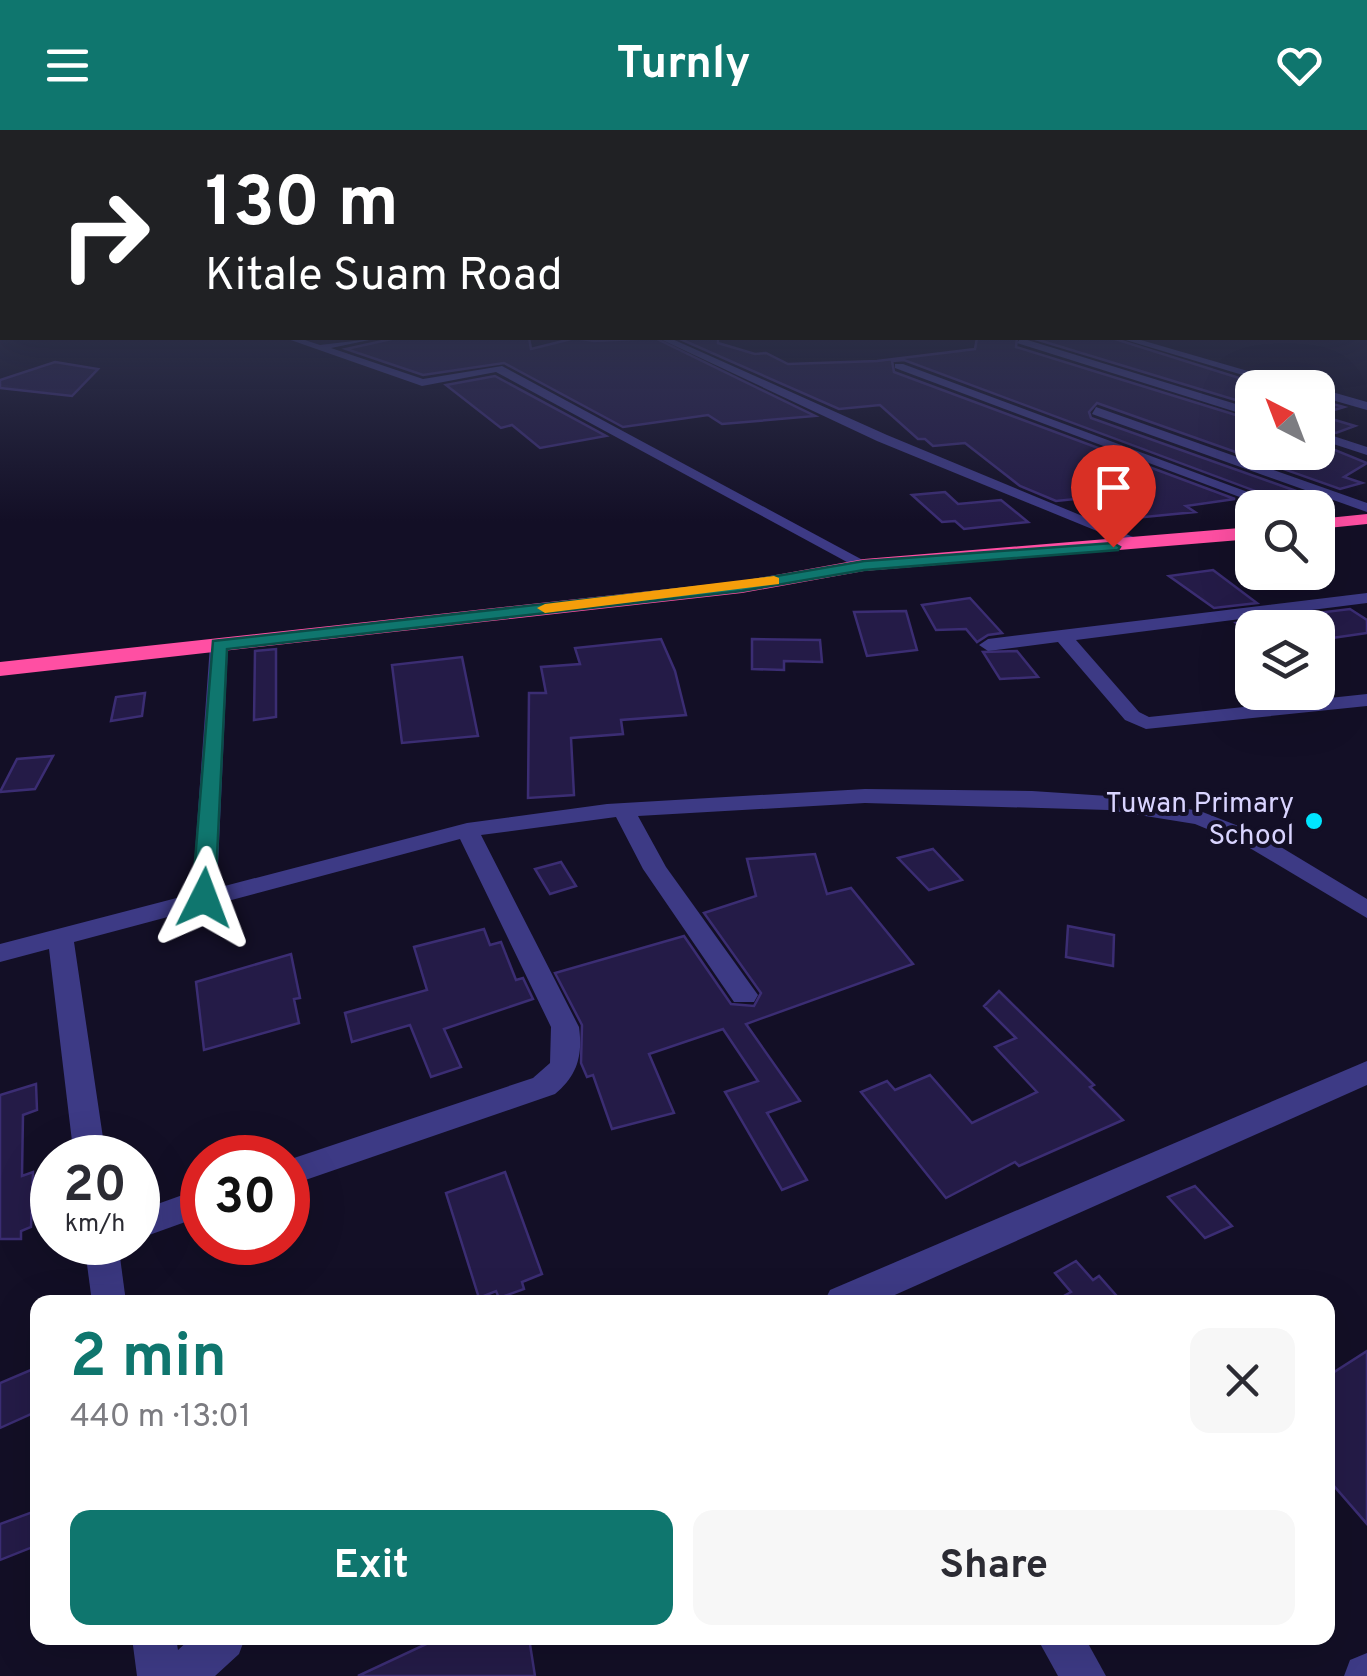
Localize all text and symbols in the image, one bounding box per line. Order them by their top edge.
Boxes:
text: Turnly [616,37,751,94]
icon: menu [40,38,95,93]
icon: heart [1272,38,1327,93]
text: 130 m [205,162,399,251]
icon: right [40,170,170,300]
text: Kitale Suam Road [205,249,563,306]
north arrow [1235,370,1335,470]
map controls [1235,370,1335,710]
pin [1071,445,1156,548]
icon: arrive [1086,460,1141,515]
button: search [1235,490,1335,590]
button: layers [1235,610,1335,710]
place label: Tuwan Primary School [1105,787,1294,855]
marker: Tuwan Primary School [1303,810,1325,832]
position arrow [152,846,256,950]
speed limit sign: 30 [180,1135,310,1265]
text: 20 [63,1156,127,1219]
text: km/h [65,1209,125,1241]
text: 2 min [70,1322,227,1398]
button: close [1190,1328,1295,1433]
text: 440 m · 13:01 [70,1398,251,1438]
button: Exit [70,1510,673,1625]
button: Share [693,1510,1295,1625]

